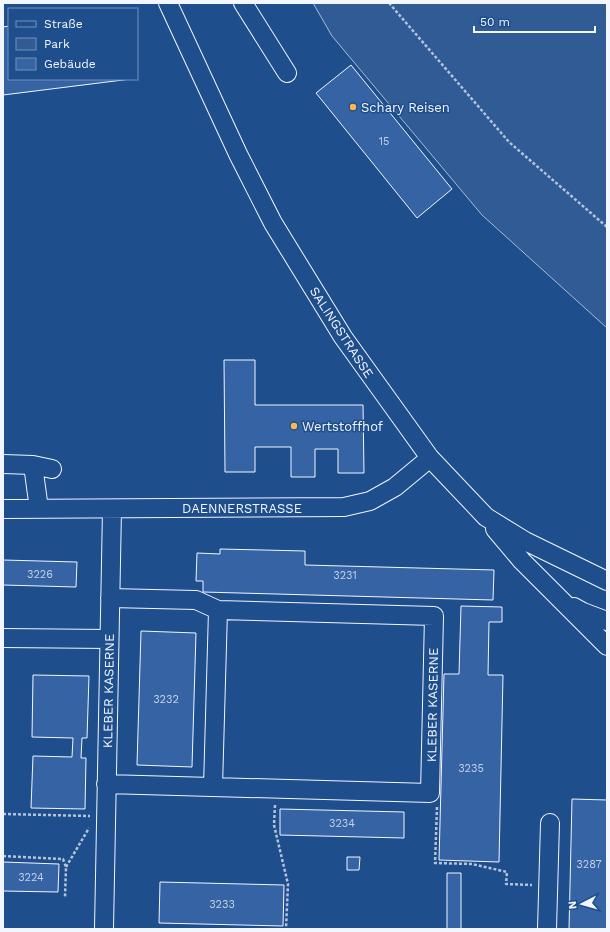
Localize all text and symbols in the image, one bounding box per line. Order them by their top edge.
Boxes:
legend [8,8,138,80]
scale bar [474,8,595,34]
text: 50 m [480,15,510,29]
text: Straße [44,17,83,31]
text: Park [44,37,70,51]
text: Gebäude [44,57,96,71]
place label: Schary Reisen [361,100,450,115]
marker: Schary Reisen [348,102,358,112]
house number: 15 [379,135,389,148]
street label: SALINGSTRASSE [307,284,377,380]
place label: Wertstoffhof [302,419,383,434]
marker: Wertstoffhof [289,421,299,431]
street label: DAENNERSTRASSE [182,501,302,516]
house number: 3226 [27,568,53,581]
house number: 3231 [333,569,357,582]
street label: KLEBER KASERNE [100,634,117,748]
street label: KLEBER KASERNE [424,648,441,762]
house number: 3232 [153,693,179,706]
house number: 3235 [458,762,484,775]
house number: 3234 [329,817,355,830]
house number: 3287 [576,858,602,871]
house number: 3224 [18,871,44,884]
north arrow [562,884,602,924]
house number: 3233 [209,898,235,911]
text: N [566,900,579,910]

